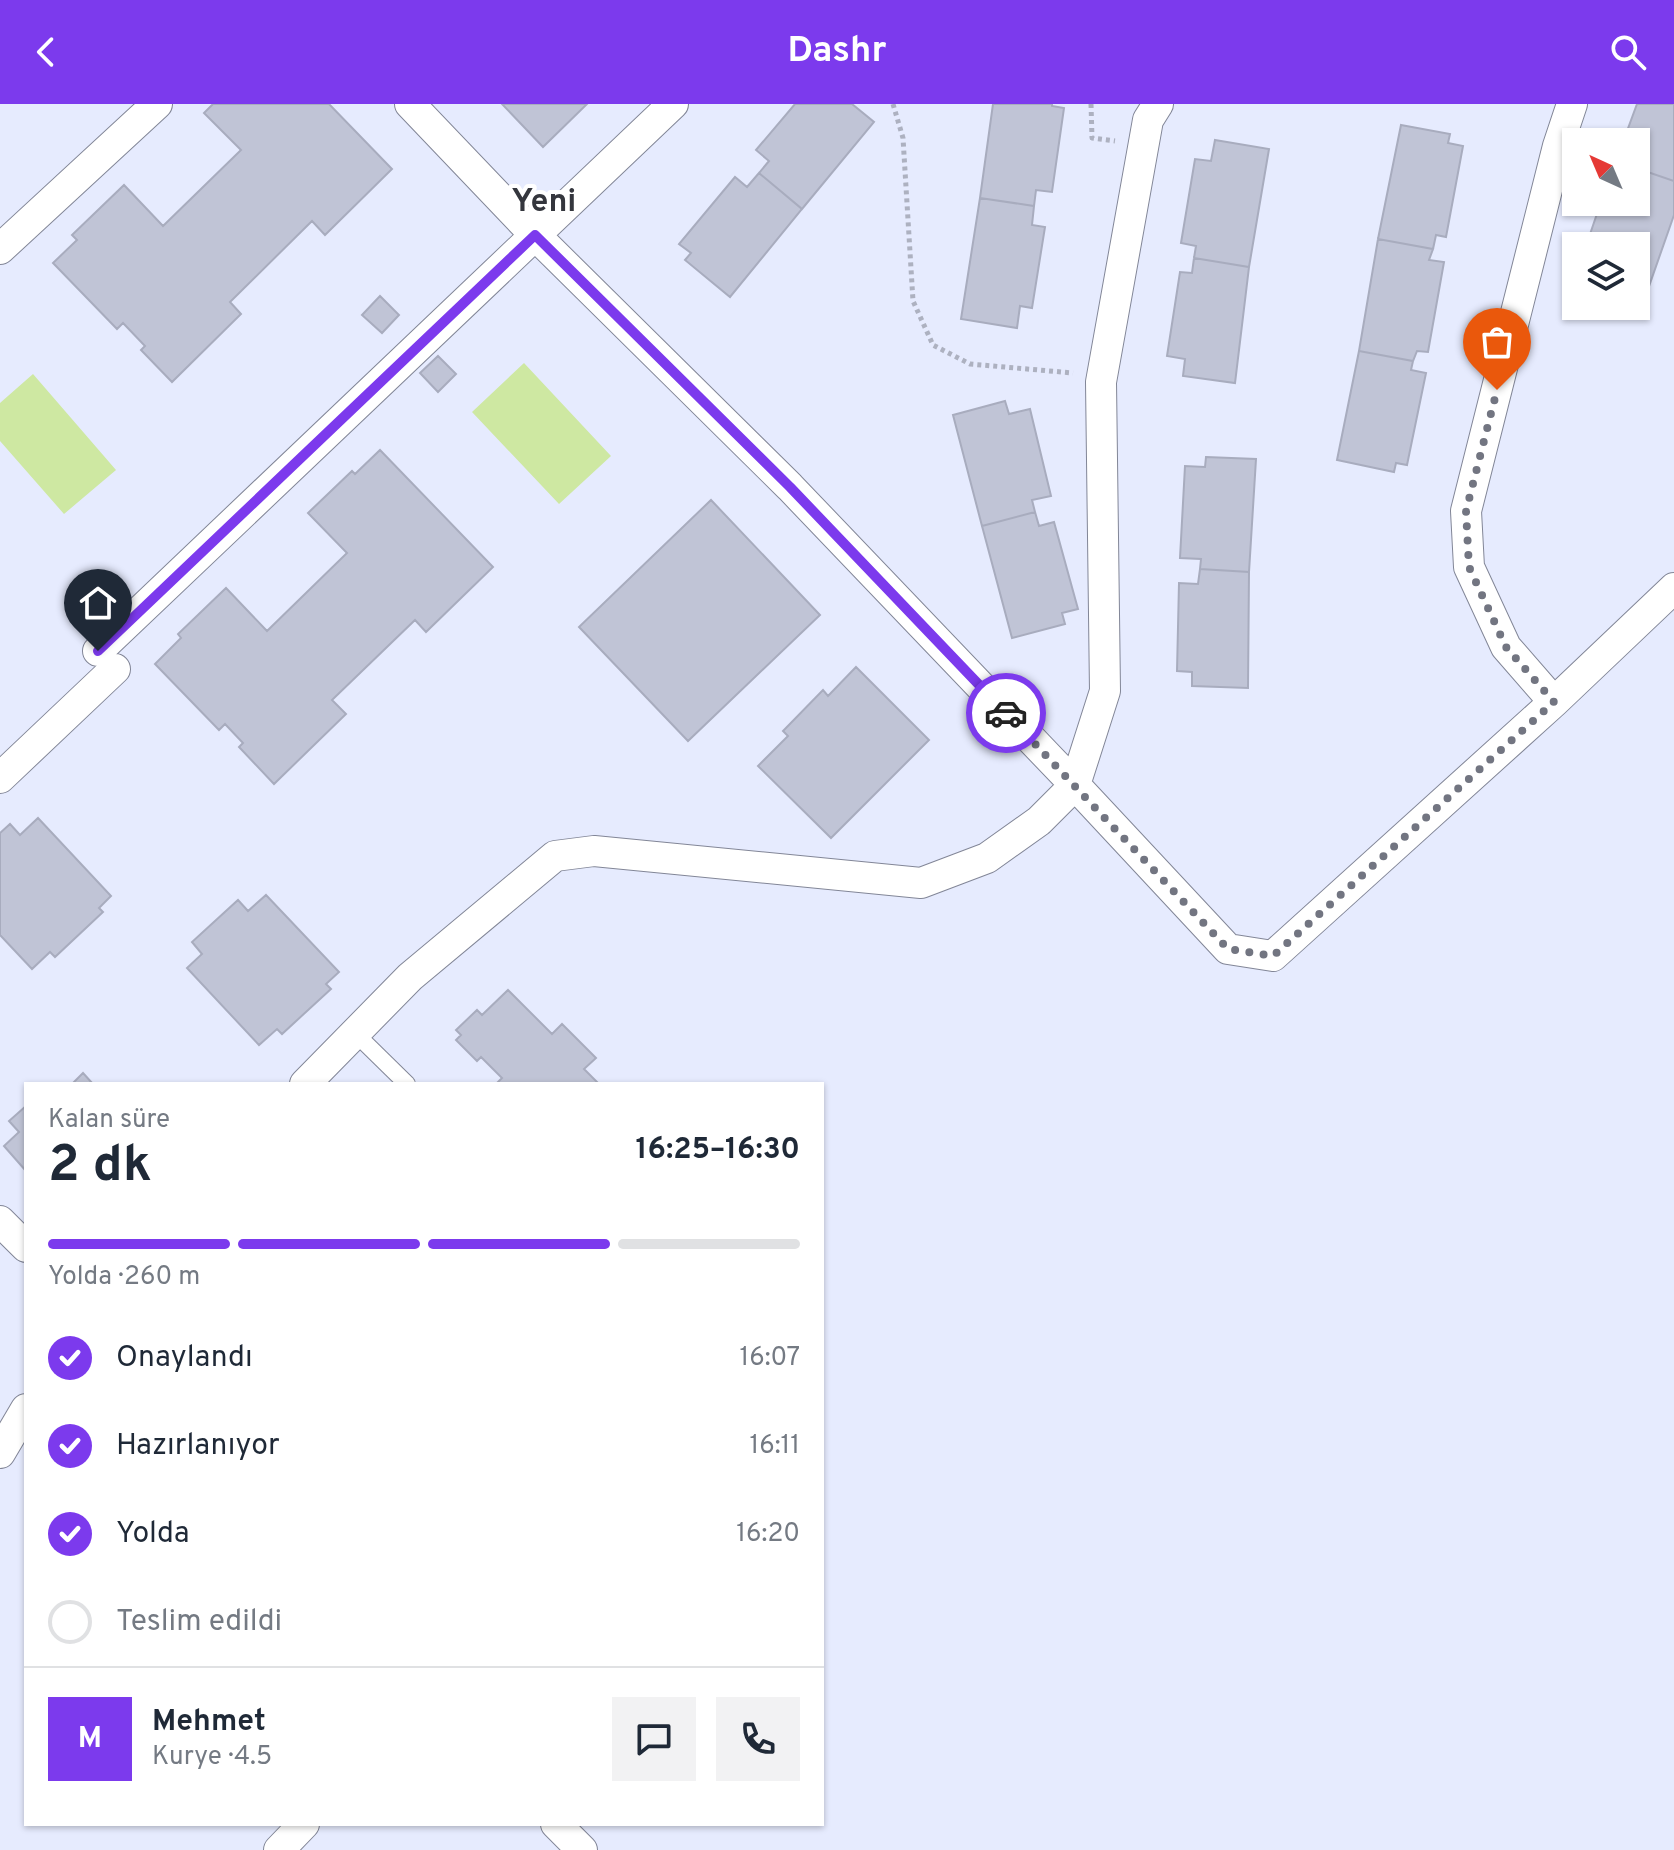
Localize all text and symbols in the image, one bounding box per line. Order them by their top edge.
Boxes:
text: Dashr [787,29,887,75]
icon: back [24,30,68,74]
icon: search [1606,30,1650,74]
north arrow [1562,128,1650,216]
map controls [1562,128,1650,320]
district label: Yeni [512,183,576,223]
button: layers [1562,232,1650,320]
pin [1463,308,1531,390]
icon: bag [1475,320,1519,364]
pin [64,569,132,651]
icon: home [76,581,120,625]
courier [966,673,1046,753]
icon: car [984,691,1028,735]
text: Kalan süre [48,1104,170,1137]
text: 16:25–16:30 [636,1132,800,1169]
text: 2 dk [48,1134,152,1200]
text: Yolda · 260 m [48,1261,200,1294]
icon: check [48,1336,92,1380]
text: Onaylandı [116,1340,253,1377]
text: 16:07 [739,1342,800,1375]
icon: check [48,1424,92,1468]
text: Hazırlanıyor [116,1428,280,1465]
text: 16:11 [750,1430,800,1463]
icon: check [48,1512,92,1556]
text: Yolda [116,1516,190,1553]
text: 16:20 [736,1518,800,1551]
text: Teslim edildi [116,1604,282,1641]
button: chat [612,1697,696,1781]
button: phone [716,1697,800,1781]
text: Mehmet [152,1704,266,1741]
text: M [78,1721,102,1758]
text: Kurye · 4.5 [152,1741,272,1774]

